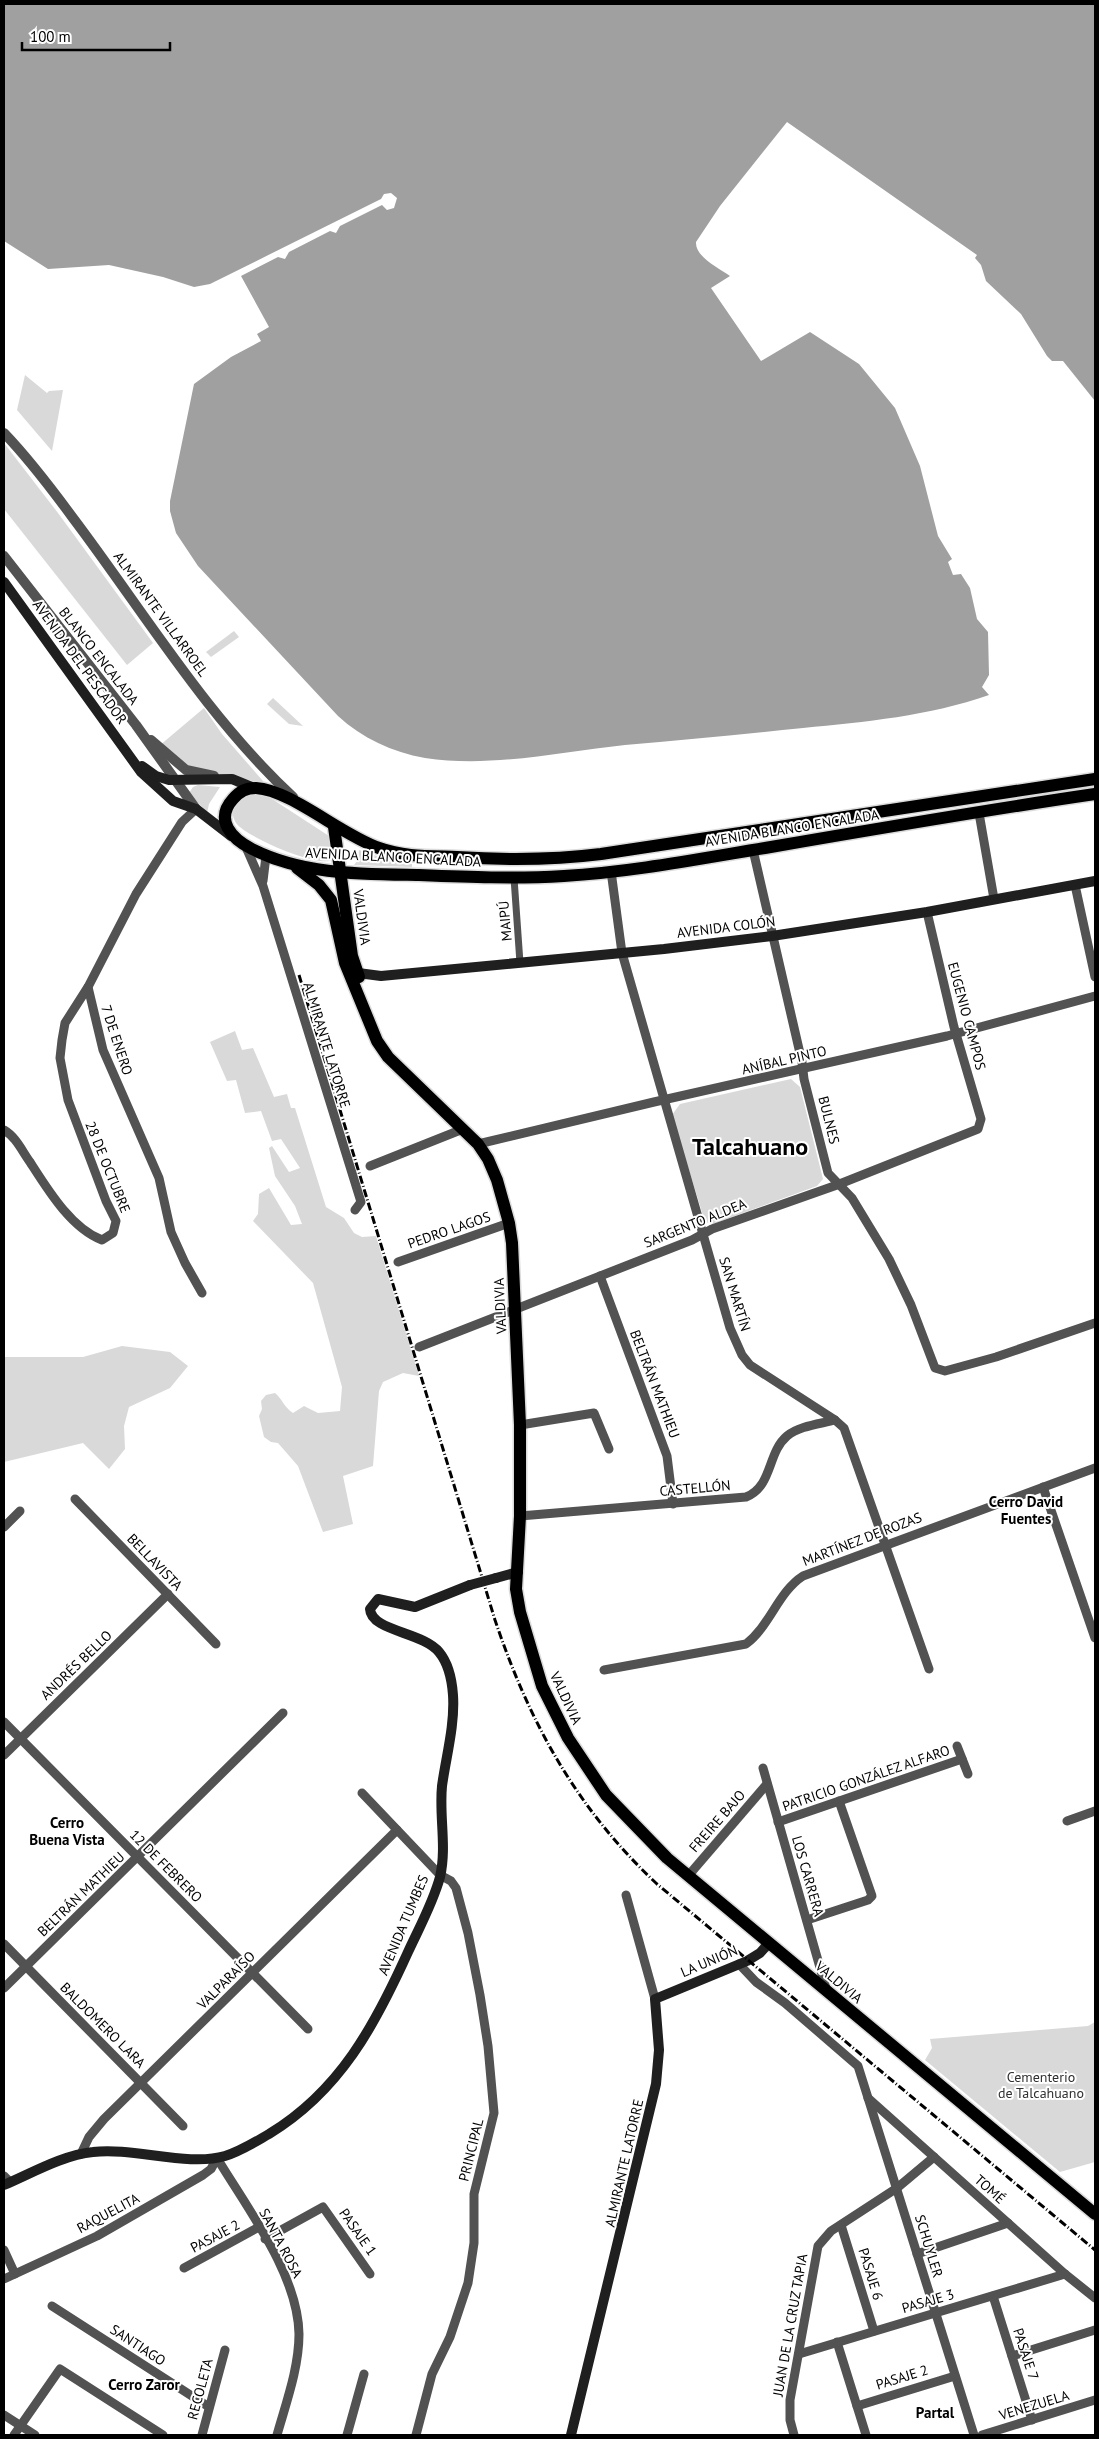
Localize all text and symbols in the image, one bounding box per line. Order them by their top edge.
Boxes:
scale bar [22,20,170,52]
text: 100 m [30,27,71,46]
street label: ALMIRANTE VILLARROEL [110,548,212,680]
street label: AVENIDA DEL PESCADOR [29,596,131,728]
street label: BLANCO ENCALADA [55,603,143,709]
street label: AVENIDA BLANCO ENCALADA [704,805,881,851]
street label: AVENIDA BLANCO ENCALADA [305,843,482,871]
street label: VALDIVIA [349,887,375,947]
street label: MAIPÚ [494,900,516,942]
street label: AVENIDA COLÓN [676,912,776,942]
street label: EUGENIO CAMPOS [944,960,990,1072]
street label: ALMIRANTE LATORRE [299,980,355,1110]
street label: 7 DE ENERO [97,1003,137,1077]
street label: ANÍBAL PINTO [740,1042,828,1078]
street label: BULNES [814,1094,844,1146]
street label: 28 DE OCTUBRE [81,1118,135,1216]
district label: Talcahuano [692,1131,808,1162]
street label: SARGENTO ALDEA [641,1194,750,1252]
street label: PEDRO LAGOS [405,1207,493,1253]
street label: SAN MARTÍN [715,1255,755,1333]
street label: VALDIVIA [489,1277,511,1336]
street label: BELTRÁN MATHIEU [626,1327,684,1441]
street label: CASTELLÓN [659,1476,731,1500]
district label: Cerro David Fuentes [989,1492,1063,1528]
street label: MARTÍNEZ DE ROZAS [800,1508,924,1570]
street label: BELLAVISTA [123,1530,187,1595]
street label: ANDRÉS BELLO [36,1626,116,1704]
street label: VALDIVIA [546,1668,586,1728]
street label: PATRICIO GONZÁLEZ ALFARO [780,1741,952,1815]
street label: FREIRE BAJO [685,1786,749,1856]
district label: Cerro Buena Vista [29,1813,105,1849]
street label: 12 DE FEBRERO [126,1826,206,1906]
street label: LOS CARRERA [788,1834,828,1919]
street label: BELTRÁN MATHIEU [34,1848,128,1940]
street label: AVENIDA TUMBES [374,1872,432,1978]
street label: LA UNIÓN [678,1941,740,1981]
street label: VALPARAÍSO [192,1947,259,2014]
street label: VALDIVIA [811,1956,867,2007]
street label: BALDOMERO LARA [56,1978,150,2072]
park label: Cementerio de Talcahuano [998,2068,1084,2102]
street label: ALMIRANTE LATORRE [601,2097,647,2229]
street label: PRINCIPAL [455,2117,487,2183]
street label: TOMÉ [971,2171,1009,2207]
street label: RAQUELITA [74,2189,143,2237]
street label: SANTA ROSA [255,2205,307,2282]
street label: PASAJE 1 [335,2205,381,2259]
street label: SCHUYLER [911,2212,947,2280]
street label: PASAJE 2 [187,2215,243,2257]
street label: PASAJE 6 [855,2246,887,2302]
street label: JUAN DE LA CRUZ TAPIA [768,2251,812,2399]
street label: PASAJE 3 [900,2285,956,2317]
street label: SANTIAGO [107,2320,169,2370]
street label: PASAJE 7 [1009,2326,1043,2382]
street label: RECOLETA [183,2356,217,2422]
street label: PASAJE 2 [874,2361,930,2393]
district label: Cerro Zaror [108,2375,181,2394]
street label: VENEZUELA [996,2386,1072,2424]
district label: Partal [916,2403,955,2422]

